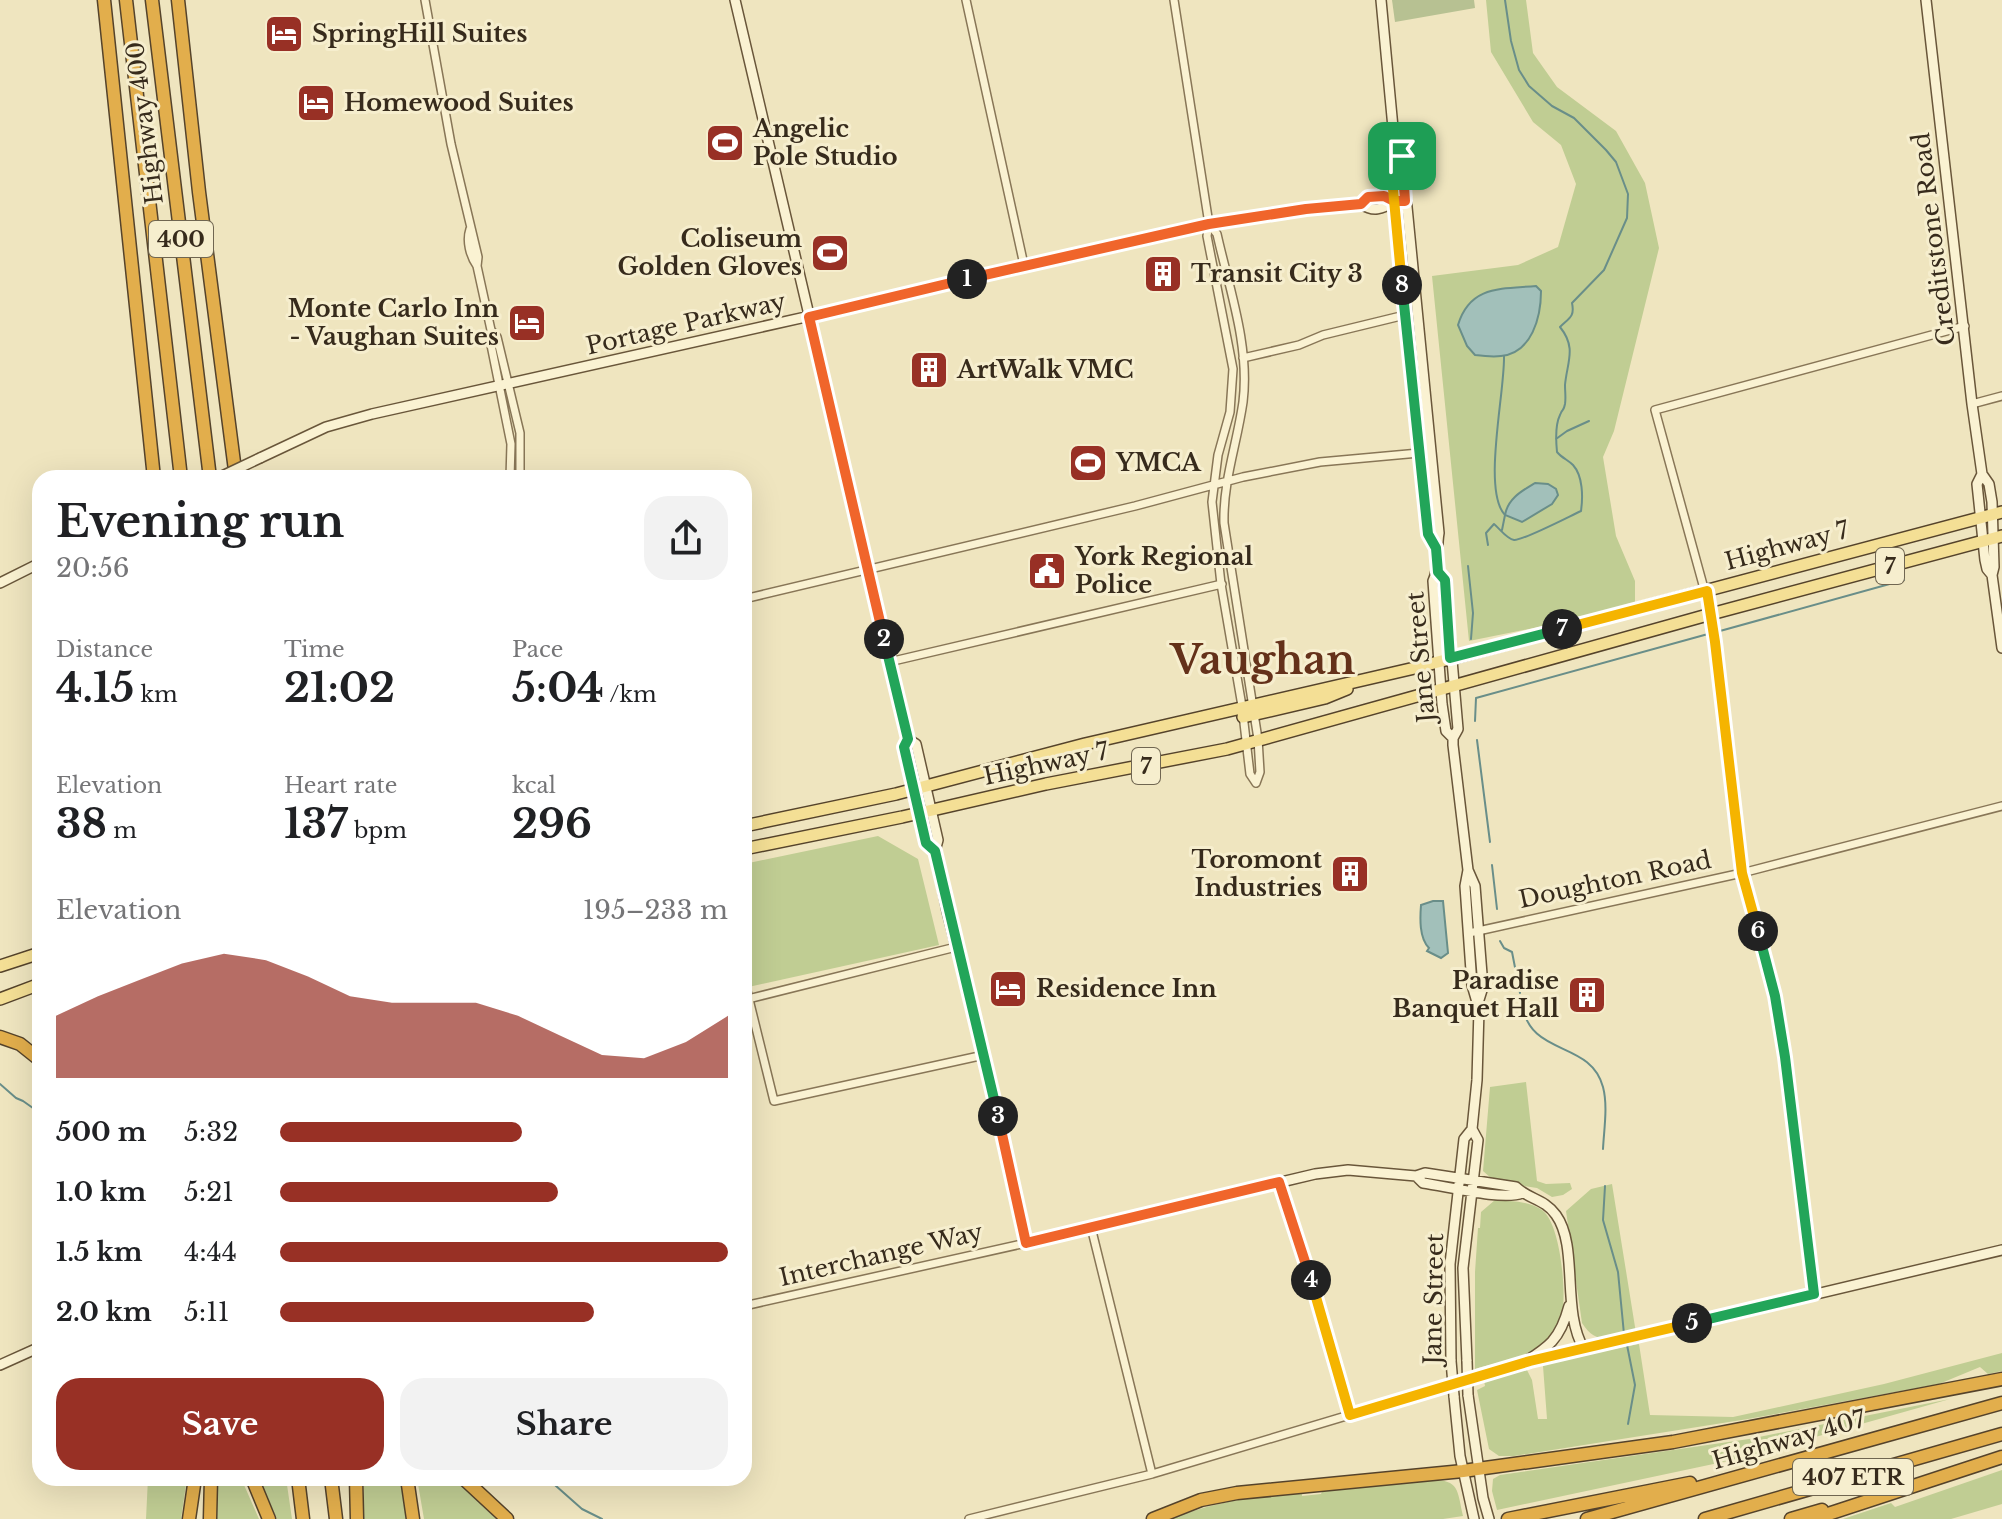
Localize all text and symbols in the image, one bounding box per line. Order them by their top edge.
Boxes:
hotel icon: SpringHill Suites [263,13,305,55]
place label: SpringHill Suites [312,19,528,48]
street label: Highway 400 [120,40,169,206]
hotel icon: Homewood Suites [295,82,337,124]
place label: Homewood Suites [344,88,574,117]
place label: Angelic Pole Studio [752,114,898,171]
sports icon: Angelic Pole Studio [704,122,746,164]
pin [1368,122,1436,190]
street label: Creditstone Road [1906,131,1961,347]
icon: arrive [1380,134,1424,178]
road number: 400 [149,221,213,257]
place label: Coliseum Golden Gloves [618,224,802,281]
sports icon: Coliseum Golden Gloves [809,232,851,274]
building icon: Transit City 3 [1142,253,1184,295]
pin: 1 [947,259,987,299]
place label: Transit City 3 [1191,259,1363,288]
text: 1 [962,265,972,292]
pin: 8 [1382,265,1422,305]
text: 8 [1395,271,1409,298]
street label: Portage Parkway [583,286,789,361]
place label: Monte Carlo Inn - Vaughan Suites [288,294,500,351]
hotel icon: Monte Carlo Inn - Vaughan Suites [506,302,548,344]
building icon: ArtWalk VMC [908,349,950,391]
place label: ArtWalk VMC [956,355,1134,384]
sports icon: YMCA [1067,442,1109,484]
place label: YMCA [1115,448,1202,477]
text: Evening run [56,494,344,549]
button: share [644,496,728,580]
street label: Highway 7 [1722,515,1853,576]
place label: York Regional Police [1074,542,1254,599]
road number: 7 [1876,548,1904,584]
public building icon: York Regional Police [1026,550,1068,592]
text: 20:56 [56,552,129,584]
street label: Jane Street [1400,590,1441,727]
pin: 7 [1542,609,1582,649]
text: 7 [1556,615,1568,642]
pin: 2 [864,619,904,659]
text: 2 [877,625,891,652]
district label: Vaughan [1169,635,1355,685]
text: Distance [56,636,153,663]
text: Time [284,636,345,663]
text: Pace [512,636,563,663]
text: 4.15 [56,663,134,713]
text: 21:02 [284,663,395,713]
text: 5:04 [512,663,604,713]
text: km [134,681,178,708]
text: /km [604,681,657,708]
street label: Highway 7 [981,736,1112,791]
road number: 7 [1132,748,1160,784]
text: Elevation [56,772,162,799]
text: Heart rate [284,772,397,799]
text: kcal [512,772,556,799]
text: 38 [56,799,107,849]
text: 137 [284,799,348,849]
text: 296 [512,799,592,849]
text: m [107,817,137,844]
text: bpm [348,817,407,844]
place label: Toromont Industries [1192,845,1323,902]
street label: Doughton Road [1516,845,1714,914]
building icon: Toromont Industries [1329,853,1371,895]
text: Elevation [56,894,182,926]
text: 195–233 m [583,894,728,926]
pin: 6 [1738,911,1778,951]
text: 6 [1751,917,1765,944]
place label: Paradise Banquet Hall [1392,966,1559,1023]
hotel icon: Residence Inn [987,968,1029,1010]
place label: Residence Inn [1036,974,1217,1003]
building icon: Paradise Banquet Hall [1566,974,1608,1016]
pin: 3 [978,1096,1018,1136]
text: 3 [991,1102,1005,1129]
text: 500 m [56,1116,146,1148]
text: 5:32 [184,1116,238,1148]
text: 1.0 km [56,1176,146,1208]
text: 5:21 [184,1176,234,1208]
street label: Interchange Way [776,1217,986,1292]
street label: Jane Street [1418,1233,1449,1368]
text: 1.5 km [56,1236,143,1268]
text: 4:44 [184,1236,237,1268]
pin: 4 [1291,1260,1331,1300]
text: 4 [1304,1266,1318,1293]
text: 2.0 km [56,1296,152,1328]
text: 5:11 [184,1296,229,1328]
pin: 5 [1672,1303,1712,1343]
text: 5 [1685,1309,1699,1336]
button: Save [56,1378,384,1470]
button: Share [400,1378,728,1470]
street label: Highway 407 [1709,1403,1870,1475]
road number: 407 ETR [1793,1459,1913,1495]

